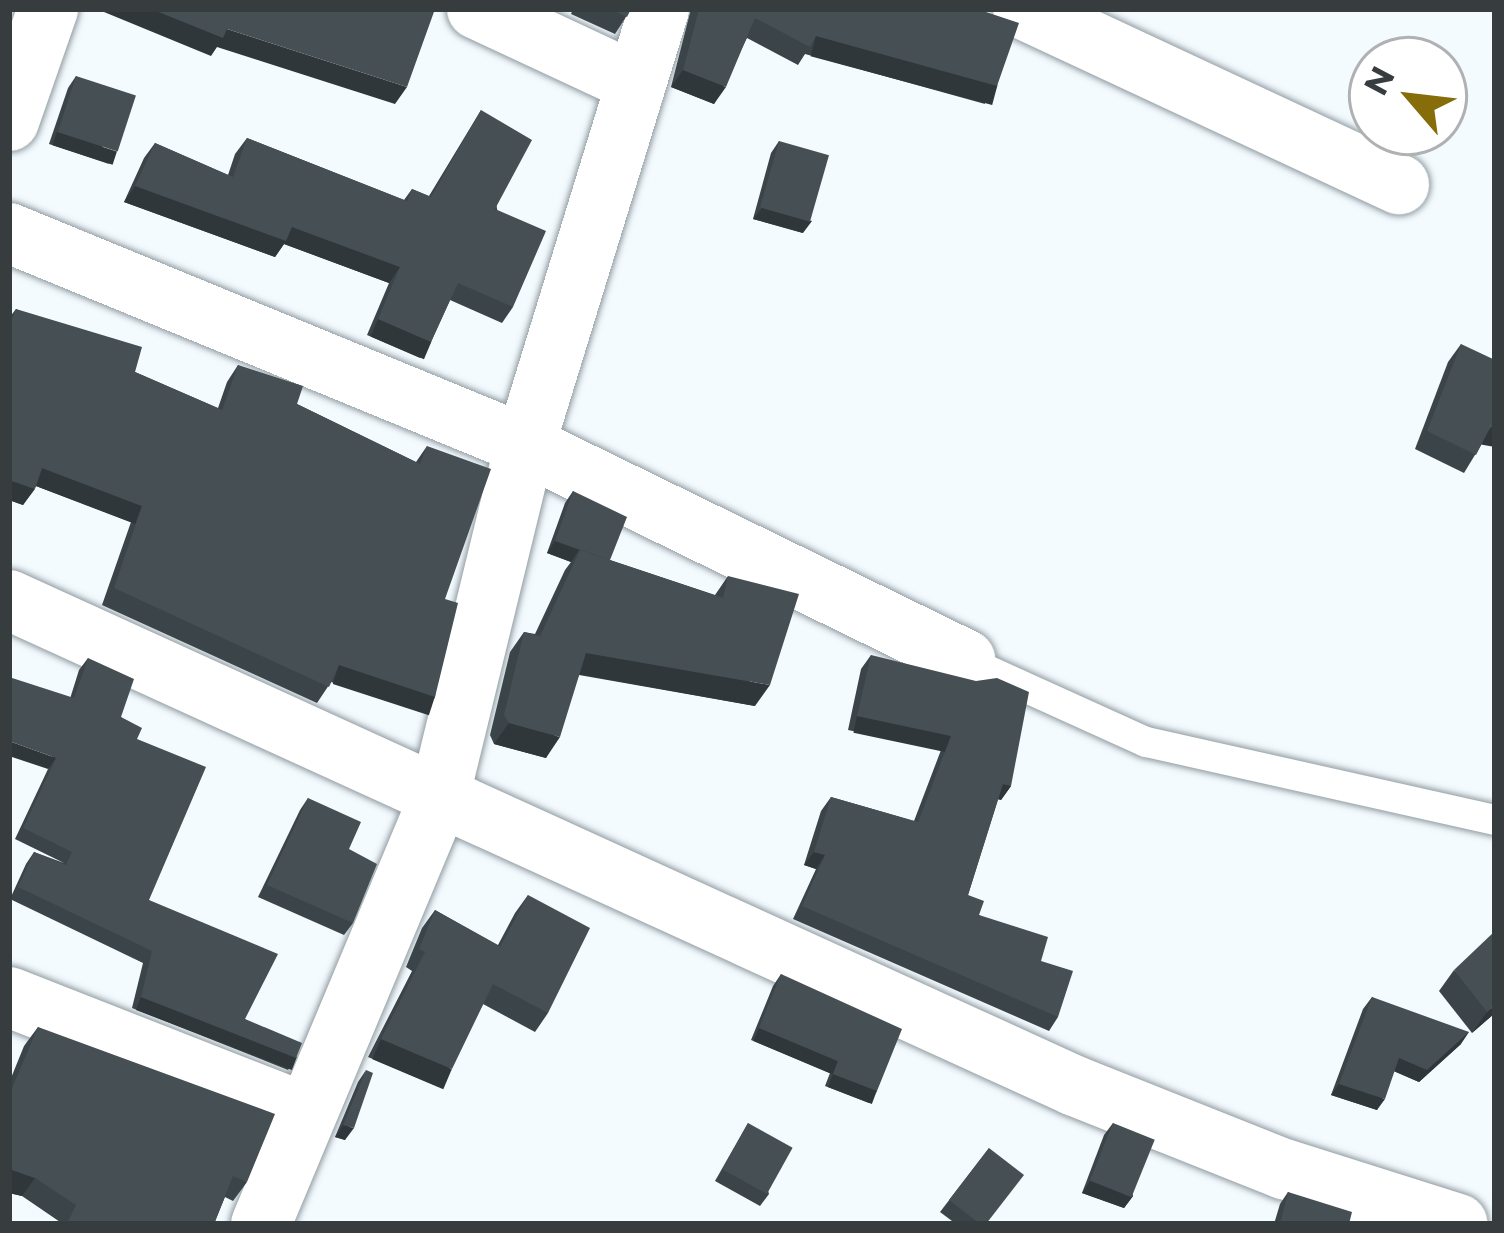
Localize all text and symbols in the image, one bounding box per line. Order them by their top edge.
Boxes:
north arrow [1348,36,1468,156]
text: N [1355,59,1403,102]

